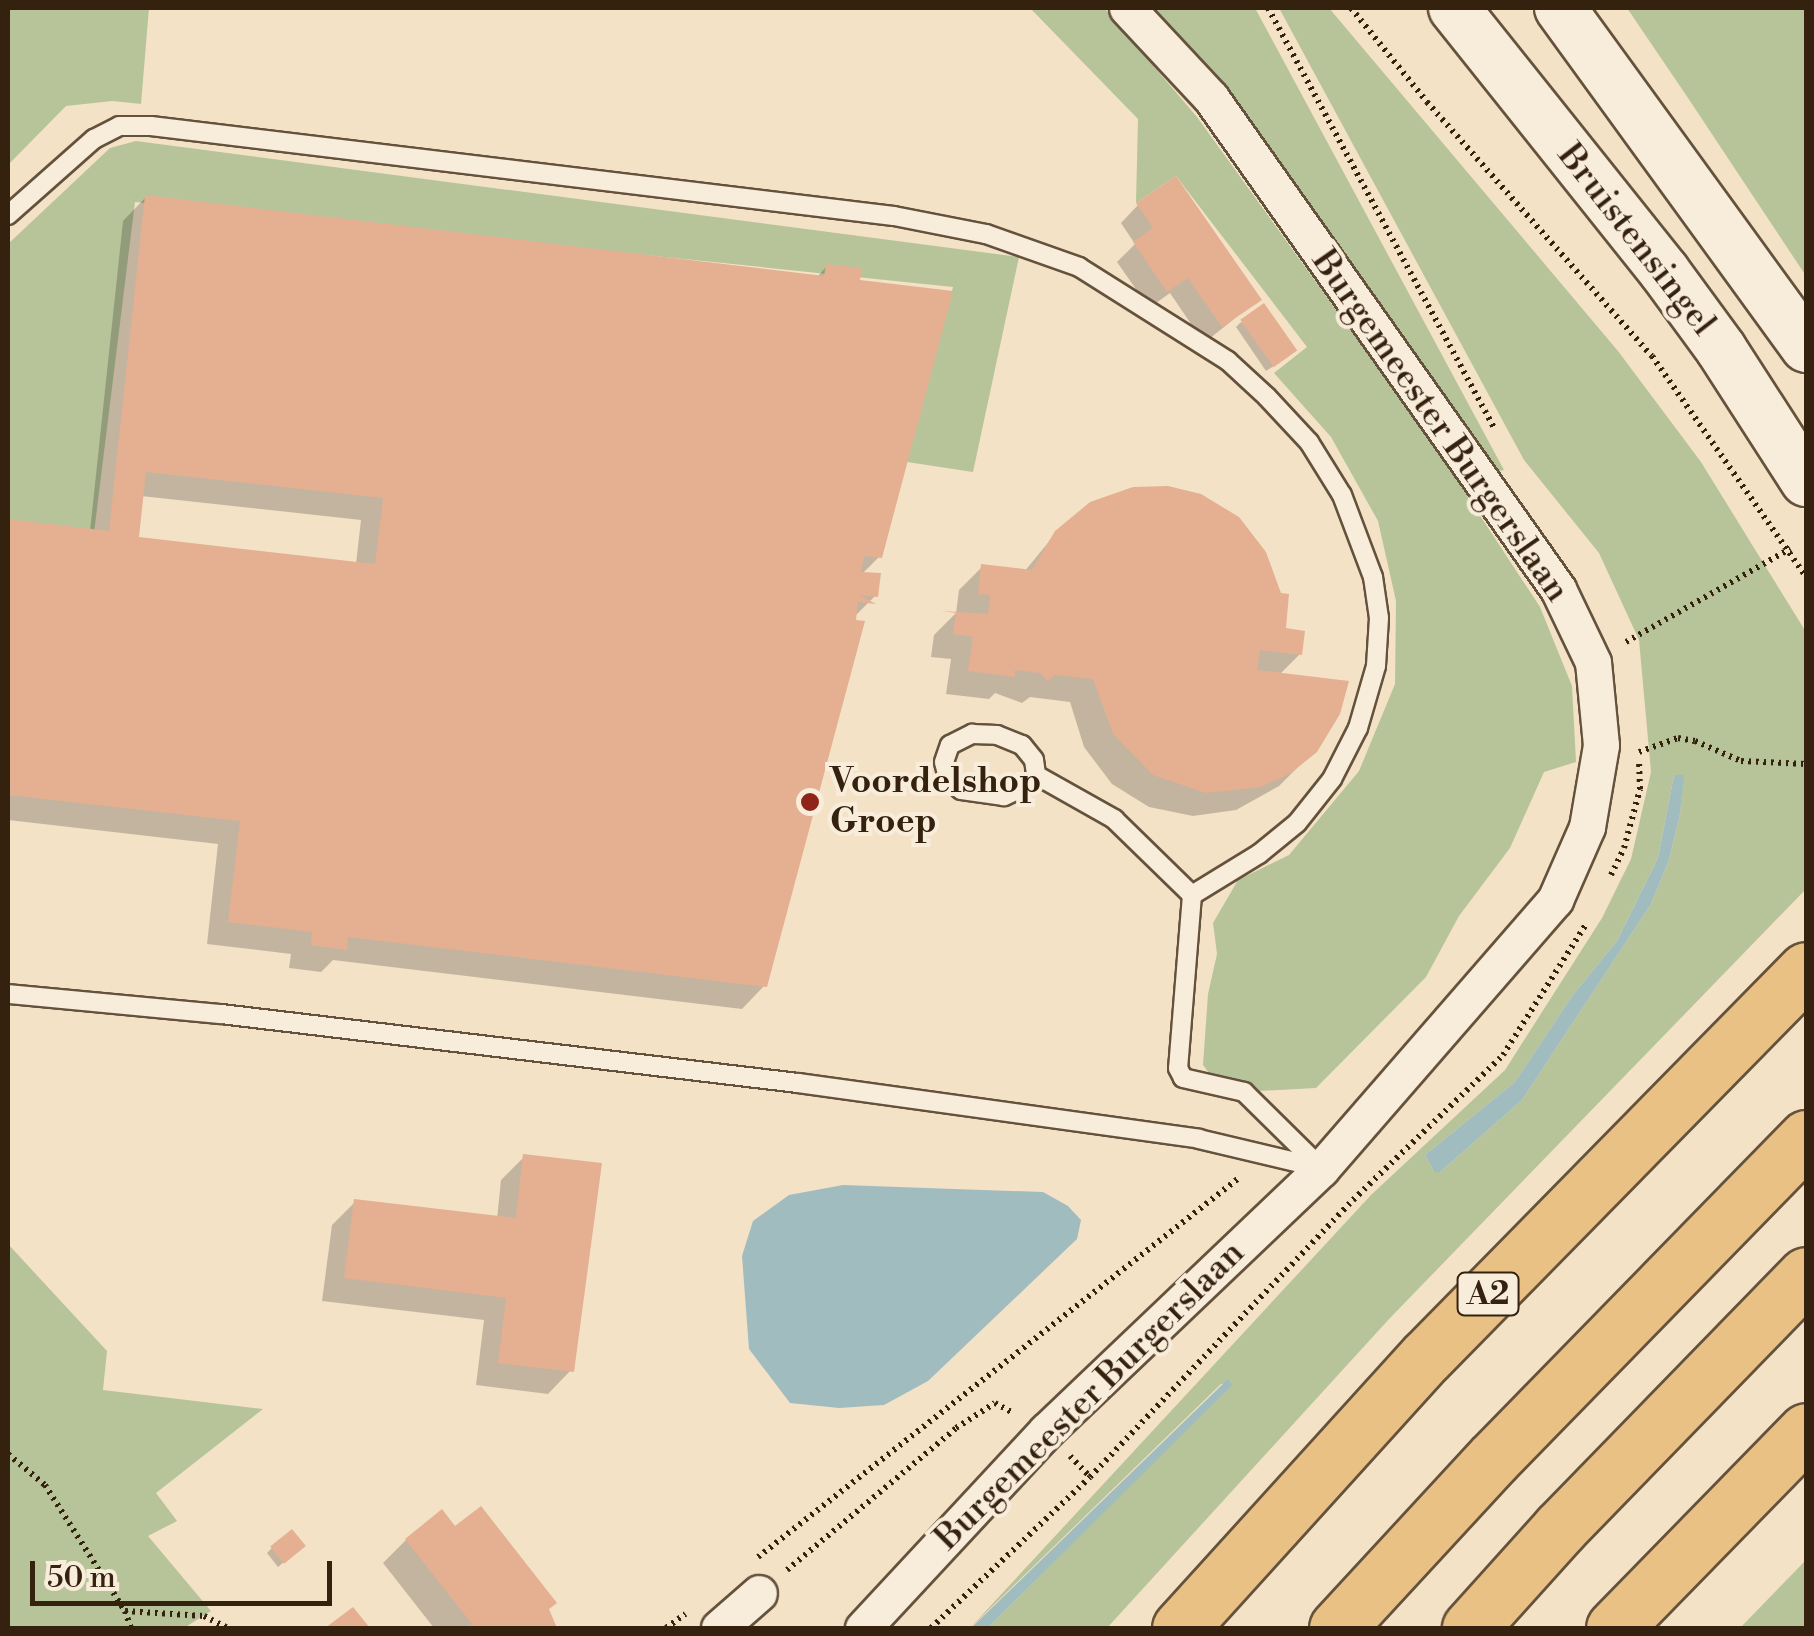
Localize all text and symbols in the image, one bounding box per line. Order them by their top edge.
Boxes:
street label: Bruistensingel [1548,136,1724,344]
street label: Burgemeester Burgerslaan [1302,242,1578,610]
place label: Voordelshop Groep [830,761,1041,843]
marker: Voordelshop Groep [799,791,821,813]
street label: Burgemeester Burgerslaan [927,1233,1253,1559]
road number: A2 [1456,1267,1520,1321]
scale bar [35,1541,338,1603]
text: 50 m [47,1559,116,1597]

